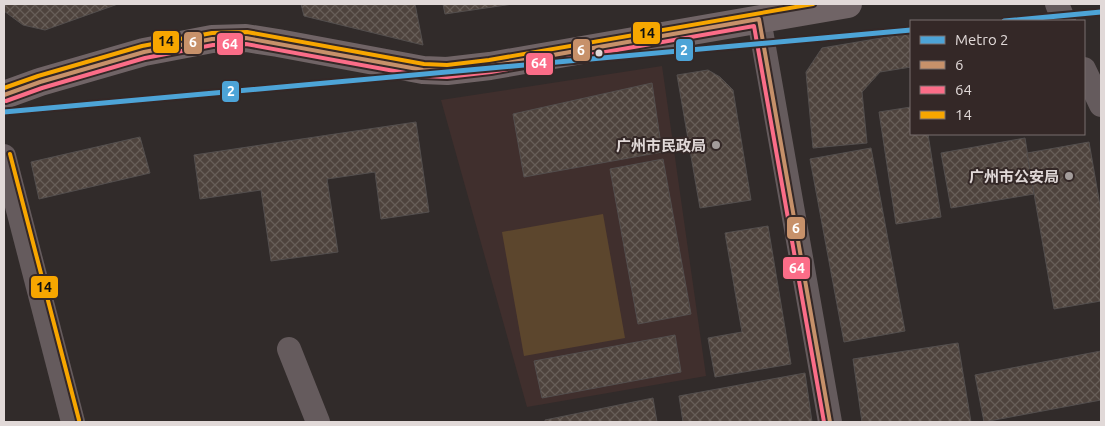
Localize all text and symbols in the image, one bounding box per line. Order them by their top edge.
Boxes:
legend [910,20,1085,135]
line badge: 14 [632,21,661,45]
text: 14 [639,25,655,41]
line badge: 14 [152,30,180,54]
line badge: 6 [183,31,203,55]
text: Metro 2 [955,31,1009,48]
line badge: 64 [216,32,244,56]
text: 14 [158,33,174,49]
text: 6 [189,34,197,50]
text: 64 [222,36,238,52]
line badge: 6 [572,38,591,62]
line badge: 2 [675,38,694,62]
text: 6 [577,42,585,58]
text: 2 [680,42,688,58]
unlabelled marker [594,48,604,58]
line badge: 64 [525,52,554,76]
text: 64 [531,55,547,71]
text: 6 [955,56,963,73]
line badge: 2 [221,80,240,103]
text: 64 [955,81,972,98]
text: 2 [227,83,235,99]
text: 14 [955,106,972,123]
place label: 广州市民政局 [616,137,706,154]
marker: 广州市民政局 [710,139,722,151]
place label: 广州市公安局 [969,168,1059,185]
marker: 广州市公安局 [1063,170,1075,182]
line badge: 6 [786,216,806,240]
text: 6 [792,220,800,236]
line badge: 64 [782,256,811,280]
text: 64 [789,260,805,276]
line badge: 14 [30,275,59,299]
text: 14 [36,279,52,295]

